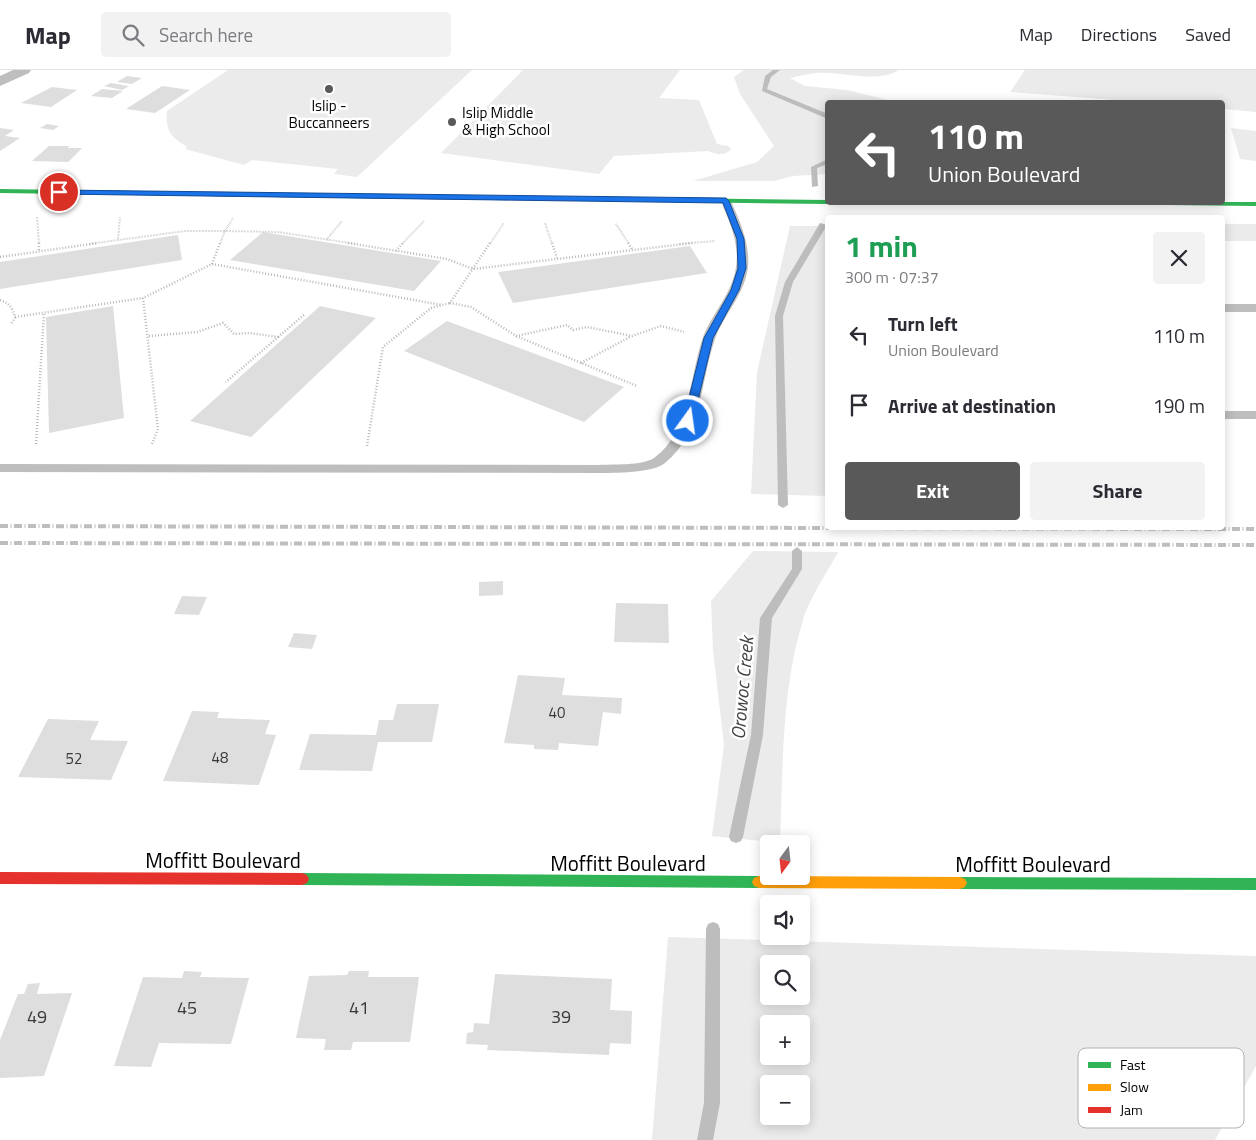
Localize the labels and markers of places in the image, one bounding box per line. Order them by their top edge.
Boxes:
marker: Islip - Buccanneers [323,83,335,95]
place label: Islip - Buccanneers [288,94,370,134]
place label: Islip Middle & High School [462,101,550,141]
marker: Islip Middle & High School [446,116,458,128]
pin [38,171,80,213]

